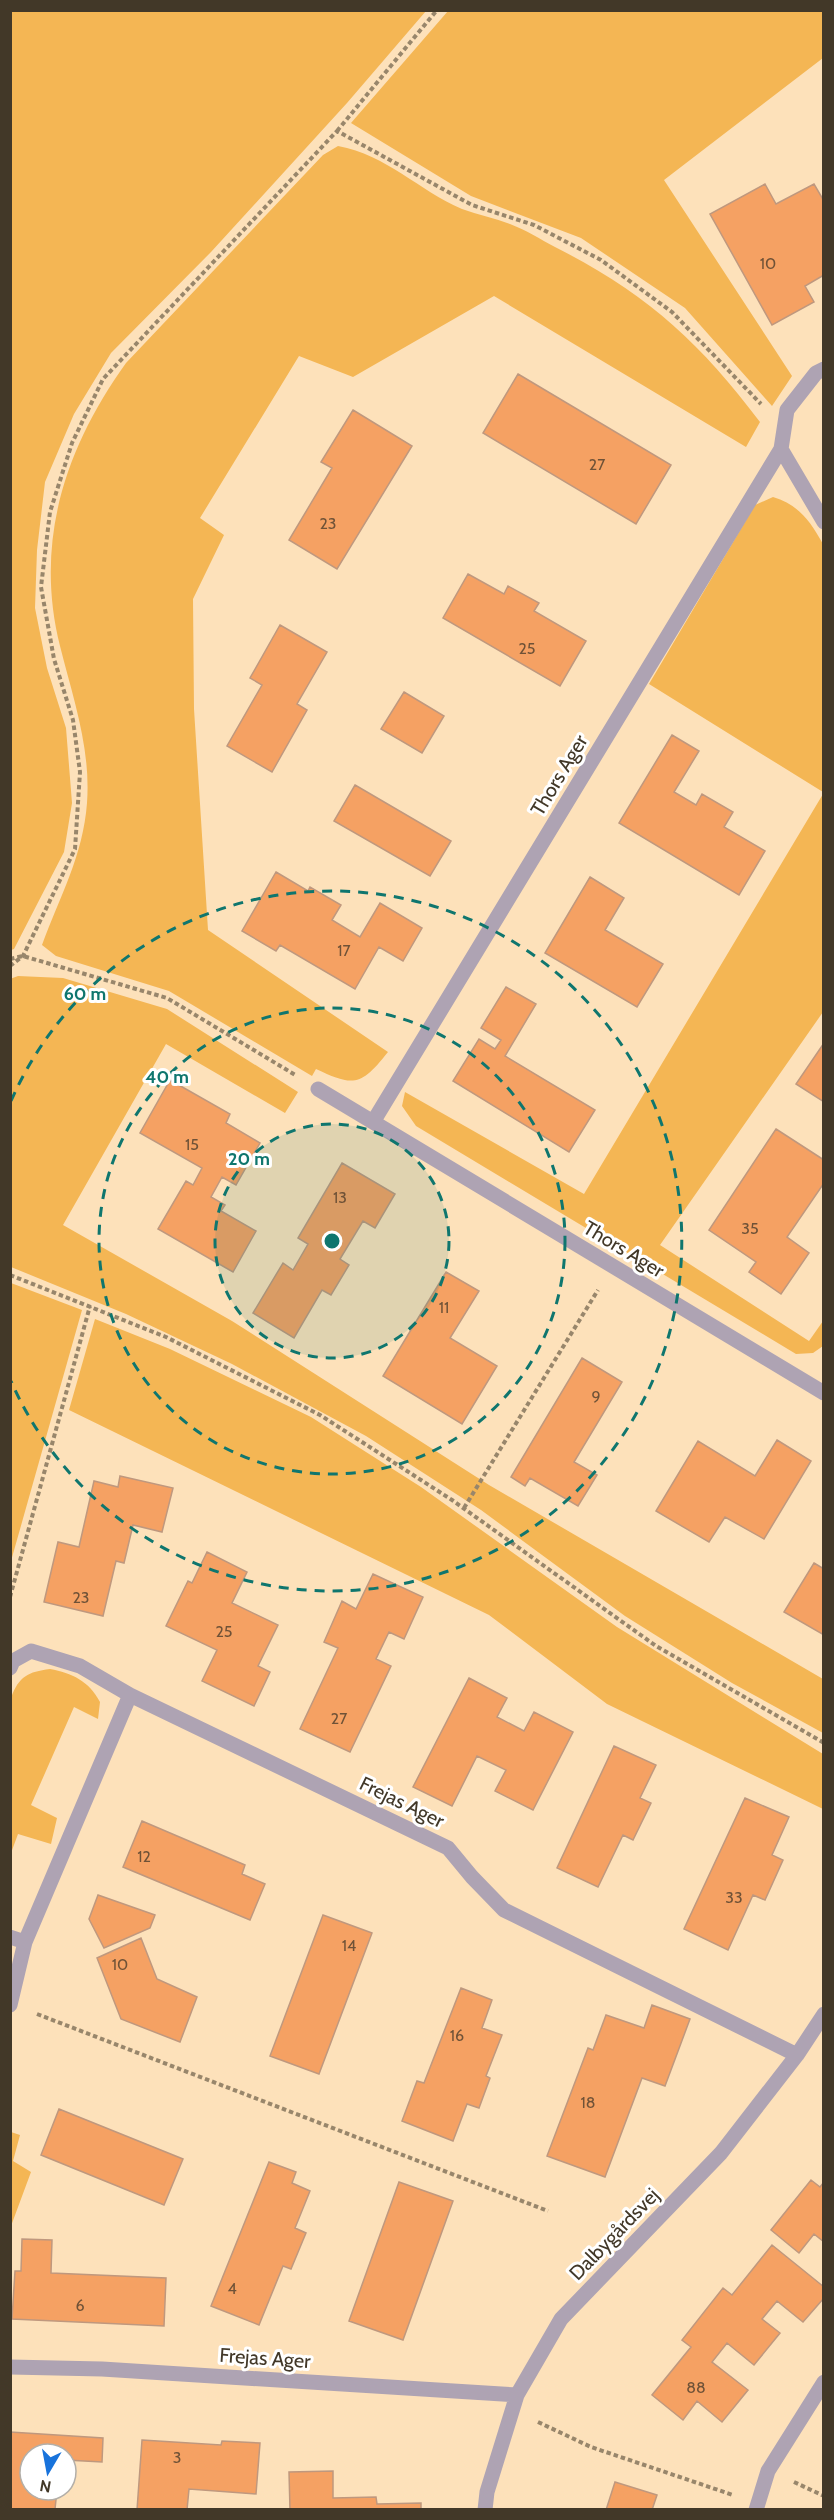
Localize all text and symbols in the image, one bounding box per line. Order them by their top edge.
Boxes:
house number: 10 [760,254,776,273]
house number: 27 [589,455,605,474]
house number: 23 [319,514,337,533]
house number: 25 [518,639,536,658]
street label: Thors Ager [525,730,593,820]
house number: 17 [337,941,351,960]
text: 60 m [64,983,106,1005]
text: 40 m [145,1066,189,1088]
house number: 15 [185,1135,199,1154]
text: 20 m [228,1148,270,1170]
house number: 13 [333,1188,347,1207]
street label: Thors Ager [579,1215,669,1283]
house number: 35 [741,1219,759,1238]
centre of rings [322,1231,342,1251]
house number: 11 [439,1298,449,1317]
house number: 9 [591,1387,601,1406]
house number: 23 [72,1588,90,1607]
house number: 25 [215,1622,233,1641]
house number: 27 [331,1709,347,1728]
street label: Frejas Ager [356,1771,449,1833]
house number: 12 [137,1847,151,1866]
house number: 33 [725,1888,743,1907]
house number: 14 [342,1936,356,1955]
house number: 10 [112,1955,128,1974]
house number: 16 [450,2026,464,2045]
house number: 18 [581,2093,595,2112]
street label: Dalbygårdsvej [564,2183,664,2285]
house number: 4 [227,2279,237,2298]
house number: 6 [75,2296,85,2315]
street label: Frejas Ager [219,2343,312,2373]
house number: 88 [686,2378,706,2397]
north arrow [18,2442,78,2502]
house number: 3 [173,2448,181,2467]
text: N [38,2476,53,2497]

